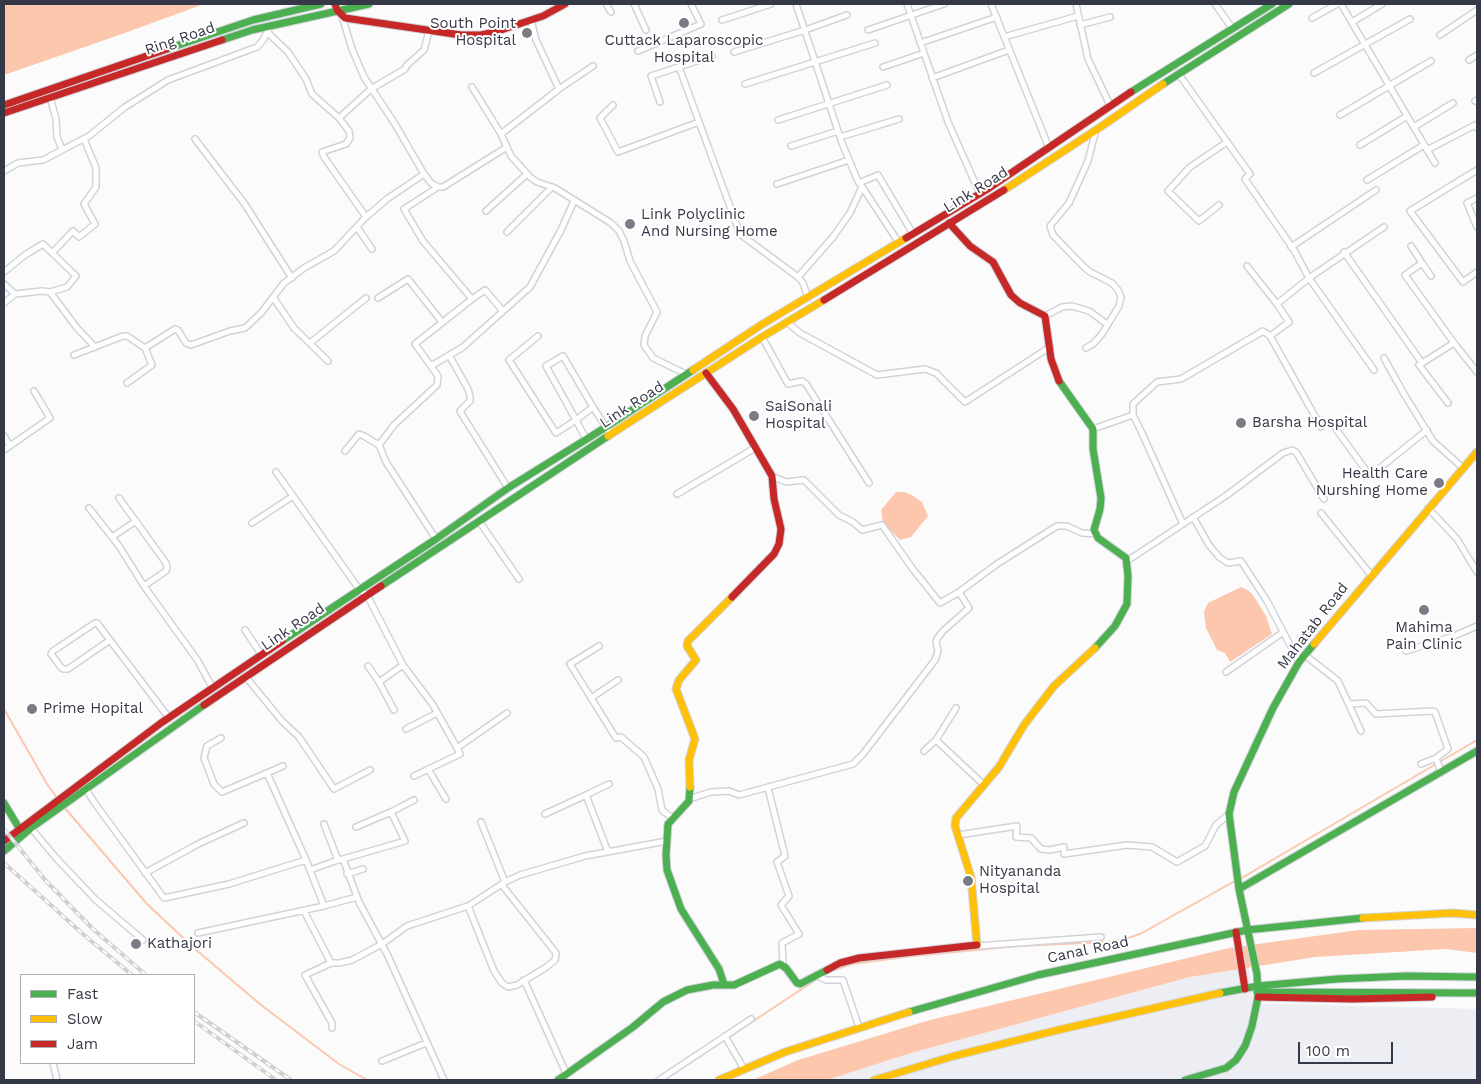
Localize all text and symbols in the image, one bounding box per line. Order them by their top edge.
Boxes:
place label: South Point Hospital [430,15,516,50]
marker: Cuttack Laparoscopic Hospital [677,16,691,30]
street label: Ring Road [143,19,217,59]
marker: South Point Hospital [520,26,534,40]
place label: Cuttack Laparoscopic Hospital [605,32,763,67]
street label: Link Road [940,163,1012,217]
place label: Link Polyclinic And Nursing Home [641,206,778,241]
marker: Link Polyclinic And Nursing Home [623,217,637,231]
street label: Link Road [597,378,667,432]
place label: SaiSonali Hospital [765,398,832,433]
marker: SaiSonali Hospital [747,409,761,423]
place label: Barsha Hospital [1252,414,1367,432]
marker: Barsha Hospital [1234,416,1248,430]
place label: Health Care Nurshing Home [1316,465,1428,500]
marker: Health Care Nurshing Home [1432,476,1446,490]
street label: Mahatab Road [1274,579,1352,673]
street label: Link Road [258,599,328,655]
marker: Mahima Pain Clinic [1417,603,1431,617]
place label: Mahima Pain Clinic [1386,619,1462,654]
place label: Prime Hopital [43,700,143,718]
marker: Prime Hopital [25,702,39,716]
place label: Nityananda Hospital [979,863,1061,898]
marker: Nityananda Hospital [961,874,975,888]
street label: Canal Road [1046,933,1130,967]
place label: Kathajori [147,935,212,953]
marker: Kathajori [129,937,143,951]
legend [20,974,195,1064]
text: Fast [67,985,98,1003]
text: Slow [67,1010,103,1028]
scale bar [1301,1032,1396,1064]
text: Jam [67,1035,98,1053]
text: 100 m [1306,1042,1350,1060]

